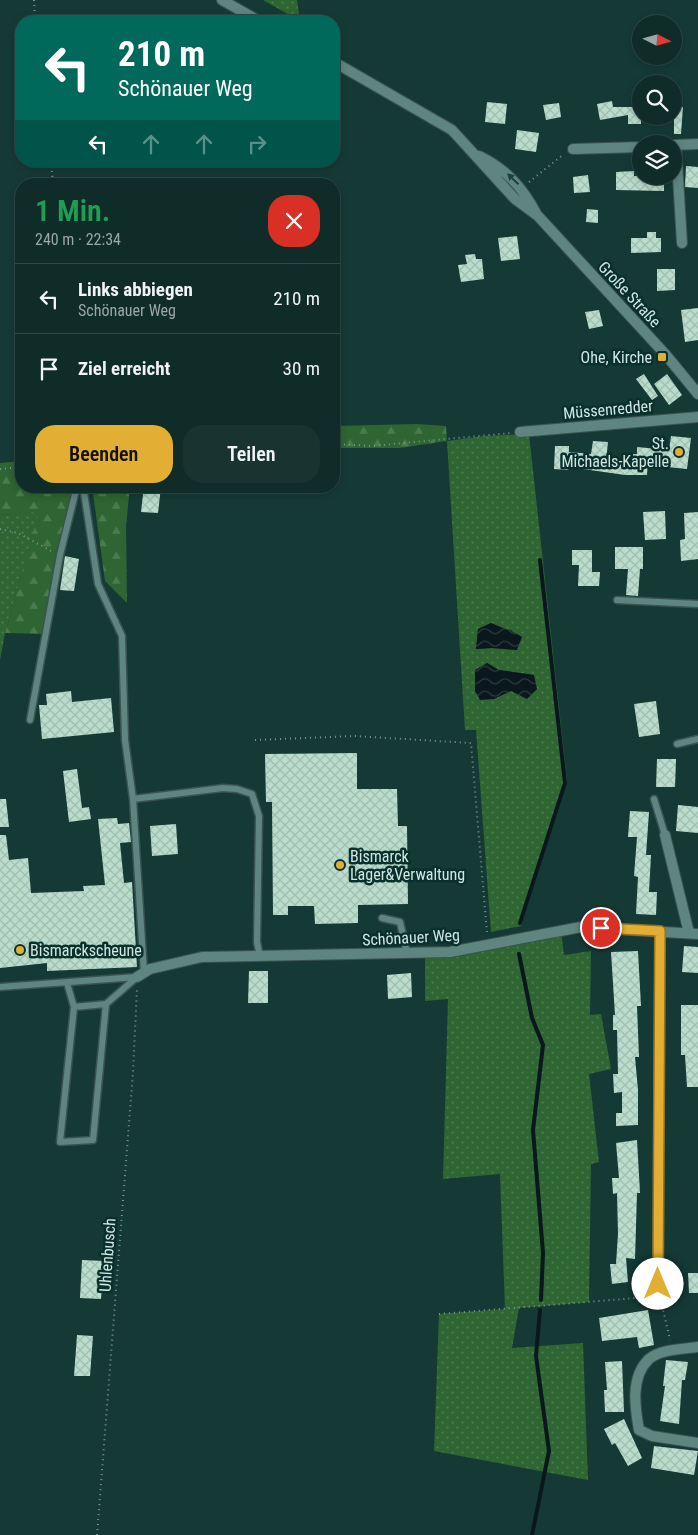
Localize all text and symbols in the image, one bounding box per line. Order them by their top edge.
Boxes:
north arrow [632,15,682,65]
map controls [632,15,682,185]
text: 210 m [118,34,205,75]
icon: left [35,35,100,100]
button: search [632,75,682,125]
text: Schönauer Weg [118,76,253,101]
icon: left [84,130,112,158]
icon: ahead [137,130,165,158]
icon: ahead [190,130,218,158]
icon: right [243,130,271,158]
button: layers [632,135,682,185]
one-way arrow [507,173,519,185]
text: 1 Min. [35,193,110,228]
button: close [268,195,320,247]
text: 240 m · 22:34 [35,230,121,249]
street label: Große Straße [594,258,665,331]
text: Links abbiegen [78,278,193,301]
icon: left [35,285,63,313]
text: 210 m [273,287,320,310]
text: Schönauer Weg [78,301,176,320]
place label: Ohe, Kirche [581,348,652,367]
marker: Ohe, Kirche [656,351,668,363]
icon: arrive [35,355,63,383]
text: Ziel erreicht [78,357,170,380]
text: 30 m [283,357,320,380]
street label: Müssenredder [562,396,654,423]
button: Beenden [35,425,173,483]
button: Teilen [183,425,320,483]
place label: St. Michaels-Kapelle [561,434,669,471]
marker: St. Michaels-Kapelle [673,446,685,458]
place label: Bismarck Lager&Verwaltung [350,847,465,884]
marker: Bismarck Lager&Verwaltung [334,859,346,871]
pin [580,907,622,949]
icon: arrive [587,914,615,942]
street label: Schönauer Weg [362,925,460,950]
place label: Bismarckscheune [30,941,142,960]
marker: Bismarckscheune [14,944,26,956]
street label: Uhlenbusch [95,1218,120,1292]
position arrow [631,1257,683,1309]

